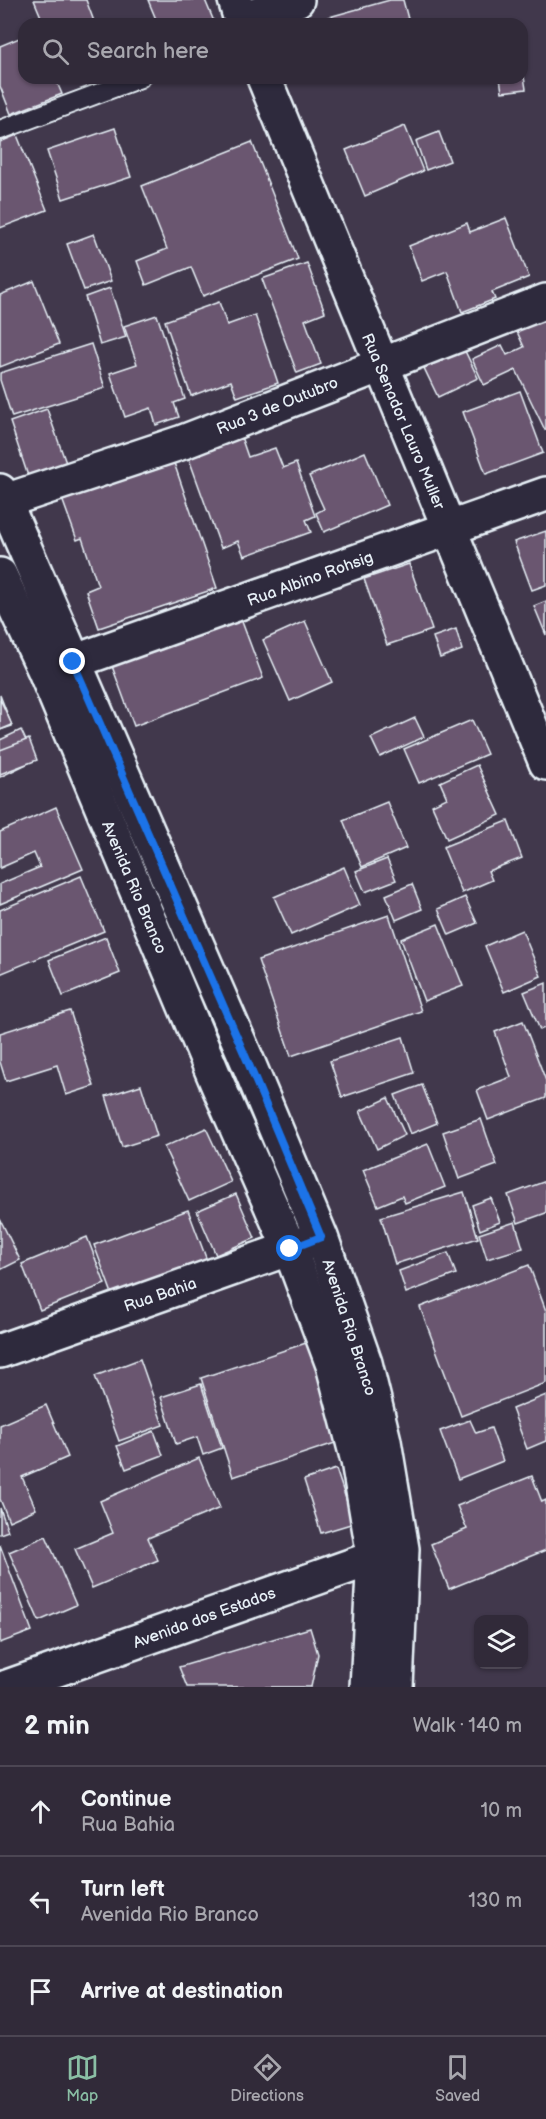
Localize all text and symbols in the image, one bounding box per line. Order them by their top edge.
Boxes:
search box [18,18,528,84]
icon: search [39,35,72,68]
text: Search here [87,38,209,65]
street label: Rua Senador Lauro Muller [357,331,448,513]
street label: Rua 3 de Outubro [214,373,341,439]
street label: Rua Albino Rohsig [245,548,376,611]
route end [59,648,85,674]
street label: Avenida Rio Branco [97,818,170,957]
route start [276,1235,302,1261]
street label: Avenida Rio Branco [318,1257,380,1398]
street label: Rua Bahia [122,1274,199,1317]
street label: Avenida dos Estados [131,1584,278,1653]
map controls [474,1615,528,1669]
button: layers [474,1615,528,1669]
text: 2 min [24,1711,90,1742]
text: Walk · 140 m [413,1714,522,1738]
text: Continue [81,1786,171,1813]
icon: ahead [24,1795,57,1828]
text: 10 m [481,1799,522,1823]
text: Rua Bahia [81,1813,175,1837]
text: Turn left [81,1876,165,1903]
icon: left [24,1885,57,1918]
text: 130 m [468,1889,522,1913]
text: Avenida Rio Branco [81,1903,259,1927]
icon: arrive [24,1975,57,2008]
text: Arrive at destination [81,1978,283,2005]
tab: Map [66,2051,99,2106]
tab: Directions [230,2051,304,2106]
tab: Saved [435,2051,480,2106]

